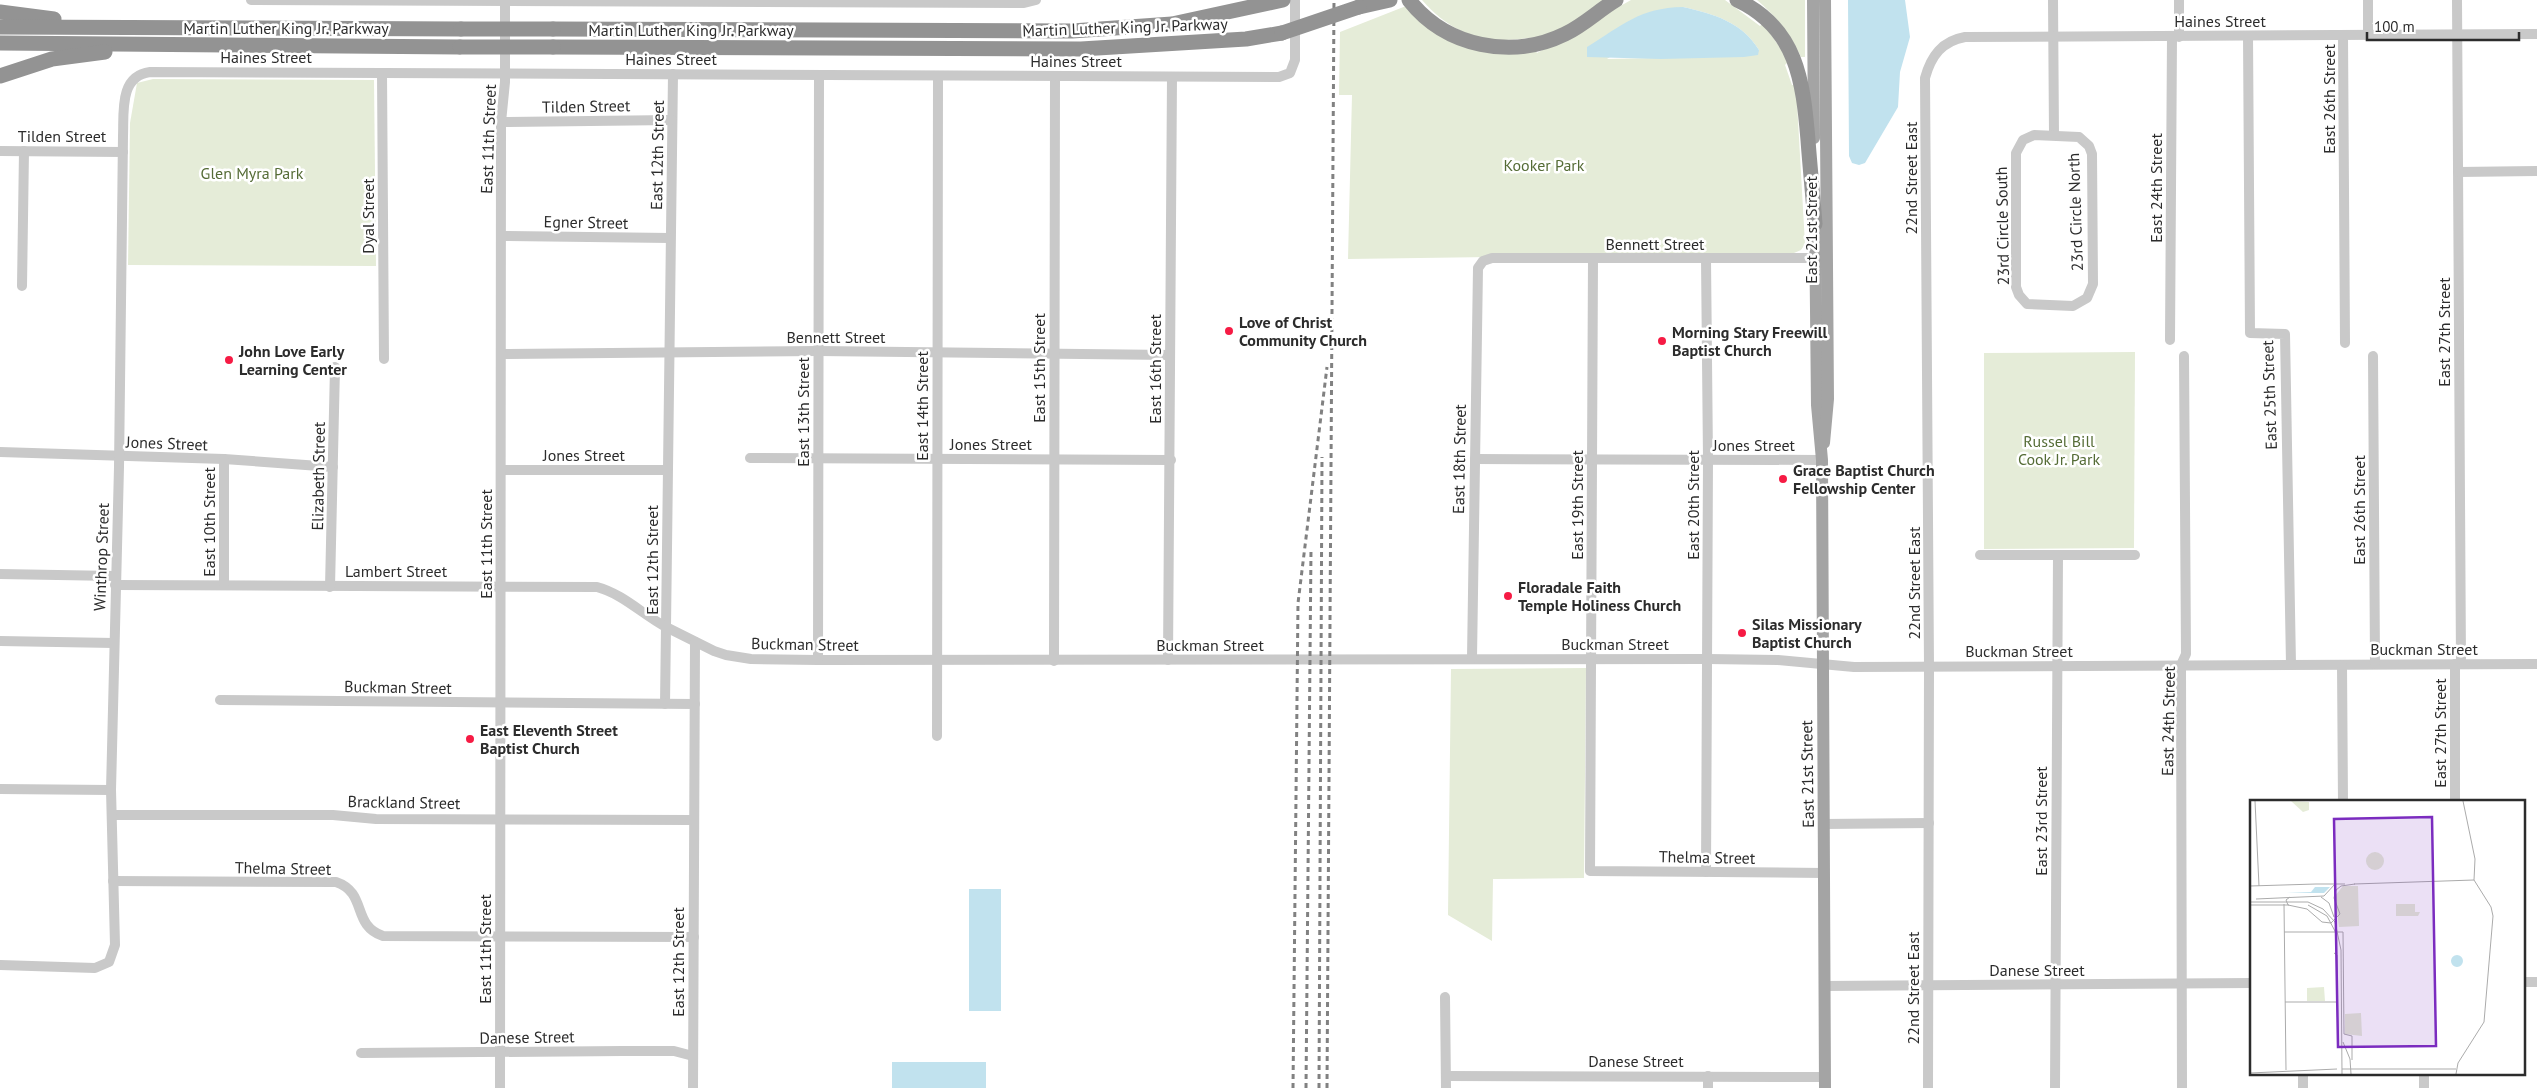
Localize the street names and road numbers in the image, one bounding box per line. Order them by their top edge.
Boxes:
street label: Haines Street [2174,11,2266,31]
street label: Martin Luther King Jr. Parkway [1022,13,1229,41]
street label: Martin Luther King Jr. Parkway [183,18,389,38]
street label: Martin Luther King Jr. Parkway [588,20,794,40]
street label: East 26th Street [2319,44,2339,154]
street label: Haines Street [220,47,312,67]
street label: Haines Street [625,49,717,69]
street label: Haines Street [1030,51,1122,71]
street label: East 11th Street [476,83,500,194]
street label: Tilden Street [542,95,631,117]
street label: East 12th Street [646,99,668,210]
street label: 22nd Street East [1901,121,1921,234]
street label: Tilden Street [18,126,107,146]
street label: East 24th Street [2146,133,2166,243]
street label: 23rd Circle North [2063,153,2087,271]
street label: 23rd Circle South [1991,166,2013,286]
street label: East 21st Street [1801,176,1821,284]
street label: Dyal Street [358,178,378,254]
street label: Egner Street [544,211,629,233]
street label: Bennett Street [1605,234,1705,254]
street label: East 27th Street [2434,277,2454,387]
street label: East 15th Street [1029,313,1049,423]
street label: East 16th Street [1145,314,1165,424]
street label: Bennett Street [786,327,886,347]
street label: East 25th Street [2257,339,2281,450]
street label: East 14th Street [912,351,932,461]
street label: East 13th Street [793,357,813,467]
street label: East 18th Street [1448,403,1470,514]
street label: Elizabeth Street [307,421,329,531]
street label: Jones Street [125,432,209,454]
street label: Jones Street [949,434,1033,454]
street label: Jones Street [1712,435,1796,455]
street label: Jones Street [542,445,626,465]
street label: East 19th Street [1567,450,1587,560]
street label: East 20th Street [1683,450,1703,560]
street label: East 26th Street [2349,455,2369,565]
street label: East 10th Street [199,467,219,577]
street label: East 11th Street [476,489,496,599]
street label: Winthrop Street [89,502,113,611]
street label: East 12th Street [642,505,662,615]
street label: 22nd Street East [1904,526,1924,639]
street label: Lambert Street [345,561,448,581]
street label: Buckman Street [751,633,860,655]
street label: Buckman Street [1561,634,1669,654]
street label: Buckman Street [1156,635,1264,655]
street label: Buckman Street [2370,639,2478,659]
street label: Buckman Street [1965,641,2073,661]
street label: East 24th Street [2157,665,2179,776]
street label: Buckman Street [344,676,453,698]
street label: East 27th Street [2430,678,2450,788]
street label: East 21st Street [1796,719,1818,828]
street label: East 23rd Street [2031,766,2051,876]
street label: Brackland Street [347,791,461,813]
street label: Thelma Street [1659,846,1756,868]
street label: Thelma Street [235,857,332,879]
street label: East 11th Street [475,894,495,1004]
street label: East 12th Street [668,907,688,1017]
street label: 22nd Street East [1903,931,1923,1044]
street label: Danese Street [1989,960,2085,980]
street label: Danese Street [479,1026,575,1048]
street label: Danese Street [1588,1051,1684,1071]

